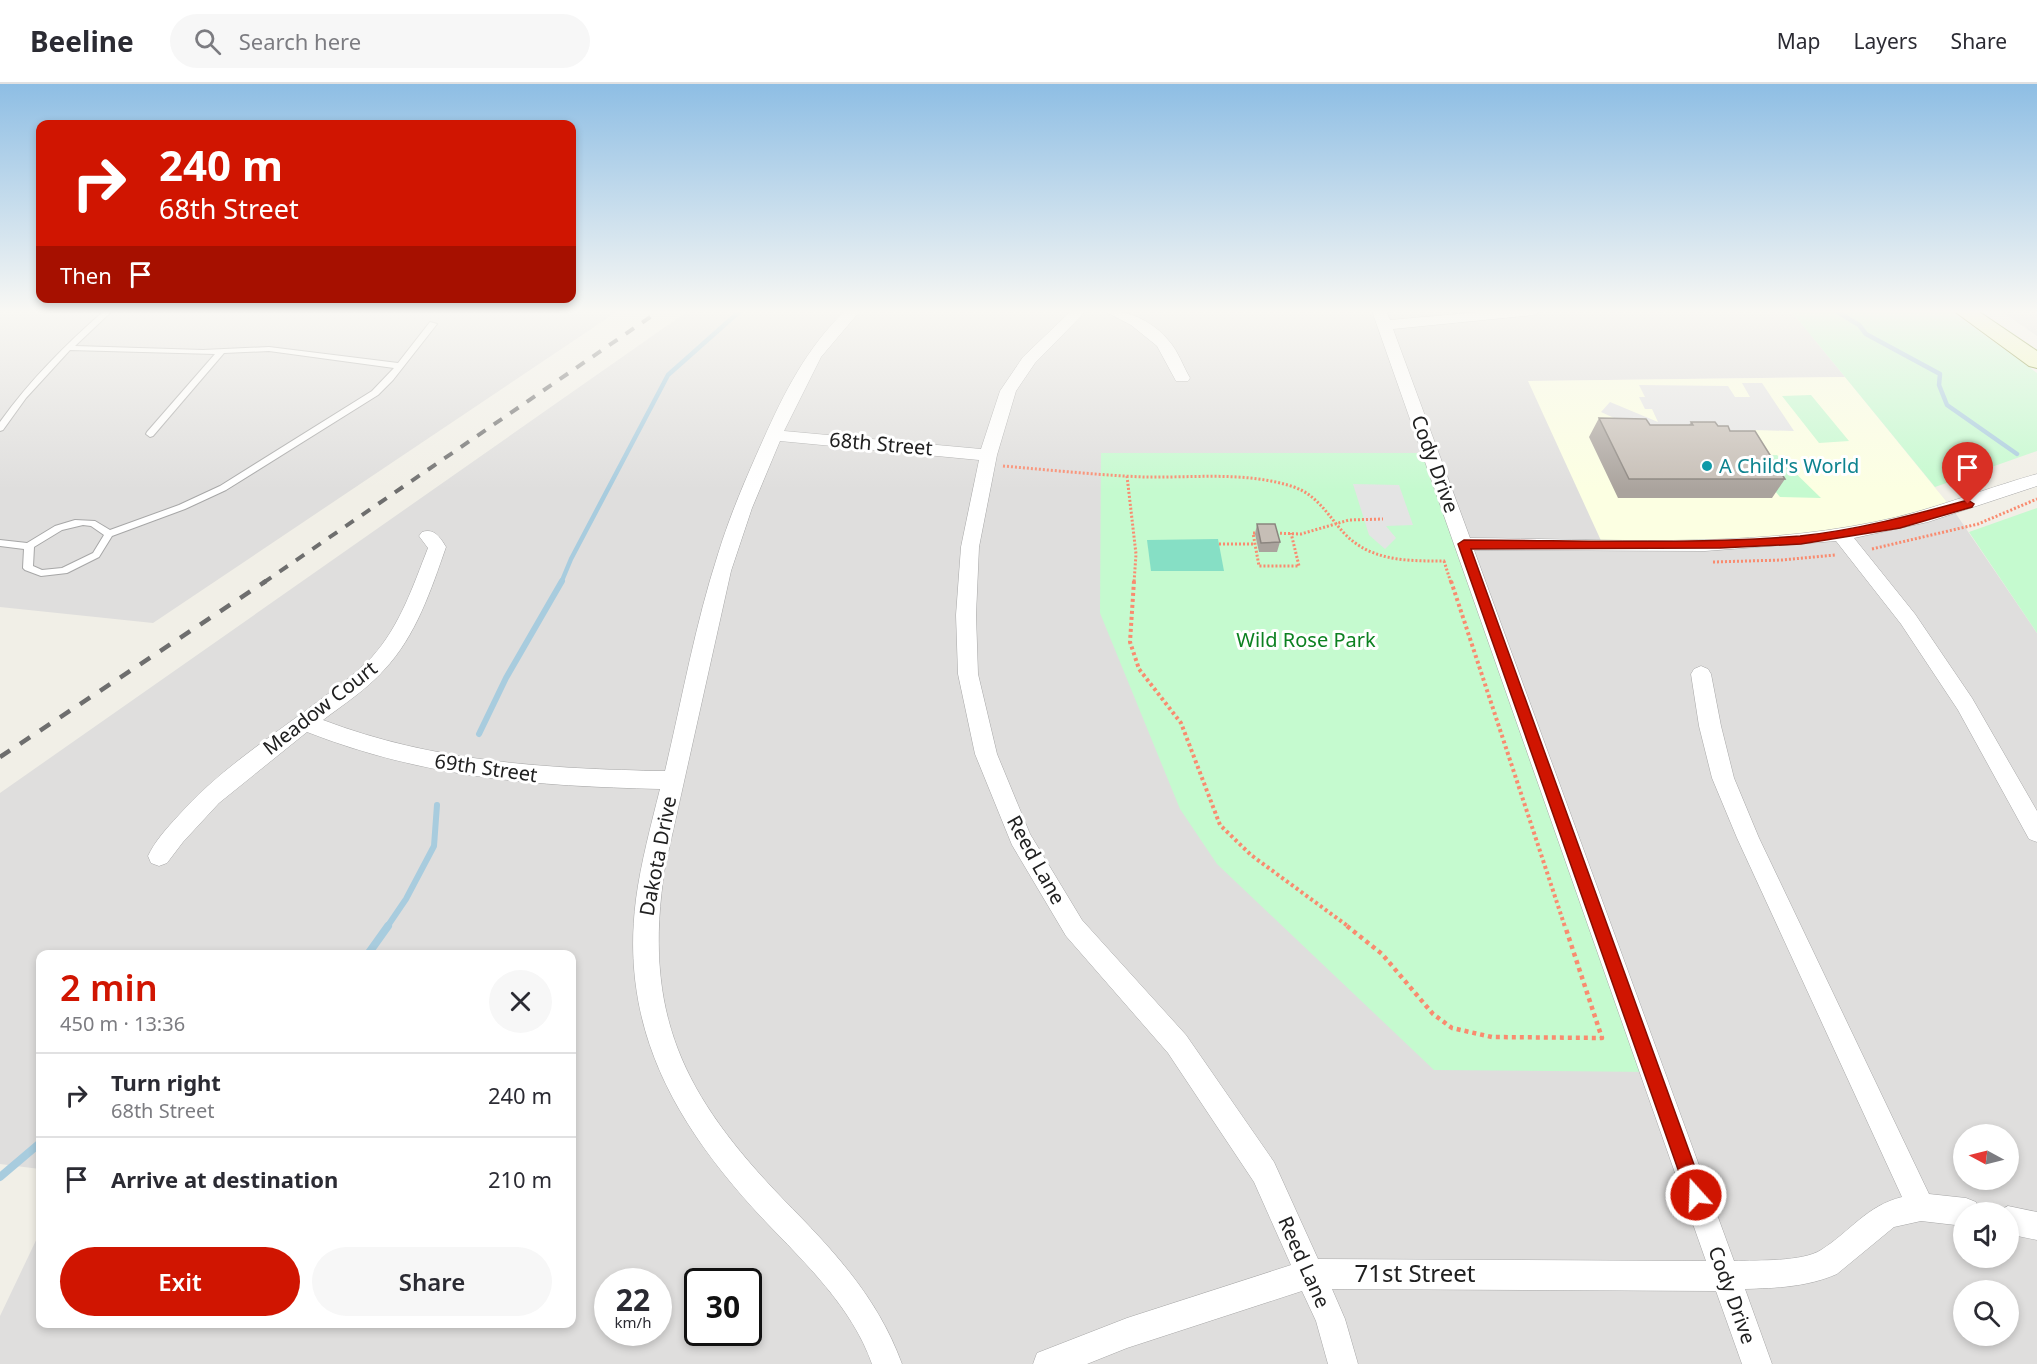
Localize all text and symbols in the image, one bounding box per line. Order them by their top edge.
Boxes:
search box [170,14,590,68]
text: Beeline [30,22,134,60]
icon: search [191,25,224,58]
text: Search here [239,26,361,56]
text: Map [1777,27,1821,55]
text: Layers [1854,27,1918,55]
text: Share [1951,27,2007,55]
text: 240 m [159,136,283,193]
icon: right [60,144,138,222]
text: 68th Street [159,190,299,227]
icon: arrive [124,258,157,291]
text: Then [60,260,112,290]
street label: Cody Drive [1405,411,1466,516]
street label: 68th Street [828,426,934,461]
pin [1942,442,1993,504]
icon: arrive [1951,451,1984,484]
place label: A Child's World [1719,452,1859,479]
marker: A Child's World [1700,459,1714,473]
park label: Wild Rose Park [1236,626,1376,653]
street label: Meadow Court [257,654,382,761]
street label: 69th Street [433,747,539,788]
street label: Dakota Drive [633,794,682,918]
street label: Reed Lane [1001,810,1072,909]
text: 2 min [60,963,158,1012]
button: close [489,970,552,1033]
text: 450 m · 13:36 [60,1010,185,1037]
text: Turn right [111,1067,221,1097]
icon: right [60,1079,93,1112]
text: 240 m [488,1080,552,1110]
text: 68th Street [111,1097,215,1124]
north arrow [1953,1124,2019,1190]
map controls [1953,1124,2019,1346]
icon: arrive [60,1163,93,1196]
position arrow [1664,1163,1728,1227]
text: Arrive at destination [111,1164,338,1194]
text: 210 m [488,1164,552,1194]
button: sound [1953,1202,2019,1268]
street label: Reed Lane [1272,1212,1337,1312]
street label: Cody Drive [1702,1242,1763,1347]
button: Exit [60,1247,300,1316]
button: Share [312,1247,552,1316]
street label: 71st Street [1355,1256,1476,1289]
speed limit sign: 30 [684,1268,762,1346]
text: 22 [616,1279,650,1320]
button: search [1953,1280,2019,1346]
text: km/h [615,1312,651,1332]

